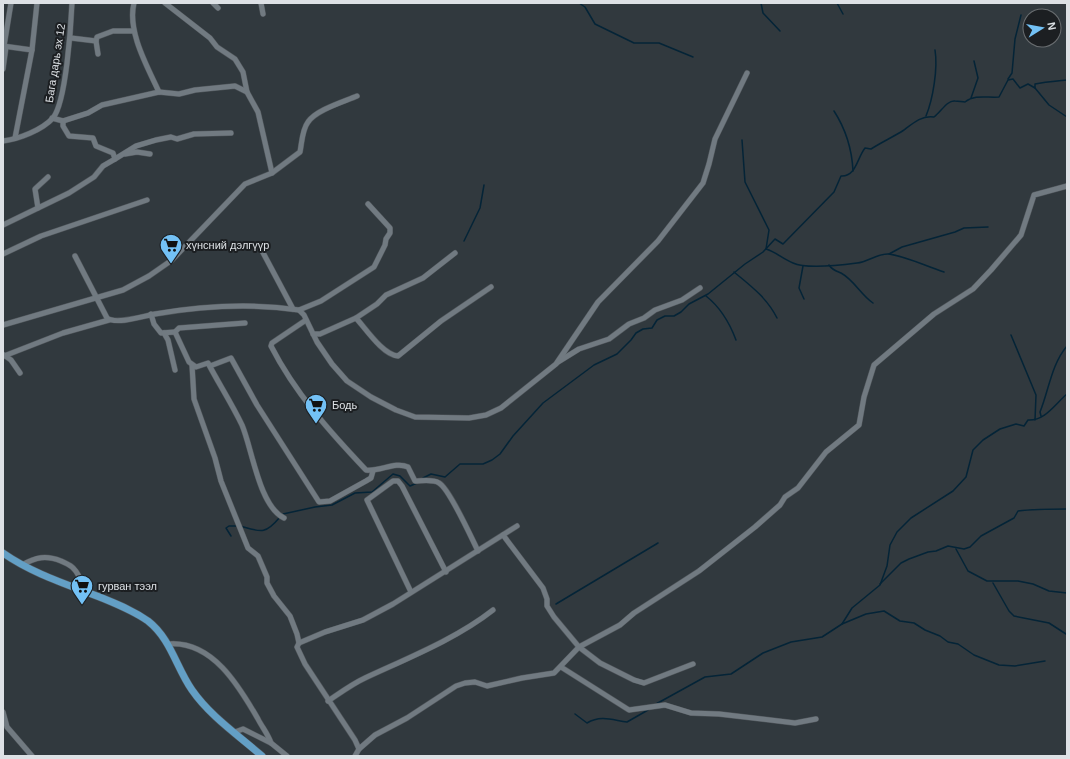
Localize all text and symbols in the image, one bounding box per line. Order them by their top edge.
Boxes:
north arrow [1022,8,1062,48]
text: N [1045,21,1058,31]
street label: Бага дарь эх 12 [43,23,67,103]
supermarket icon: хүнсний дэлгүүр [158,232,184,265]
place label: хүнсний дэлгүүр [186,239,269,251]
supermarket icon: Бодь [303,392,329,425]
place label: Бодь [332,399,358,411]
supermarket icon: гурван тээл [69,573,95,606]
place label: гурван тээл [98,580,157,592]

